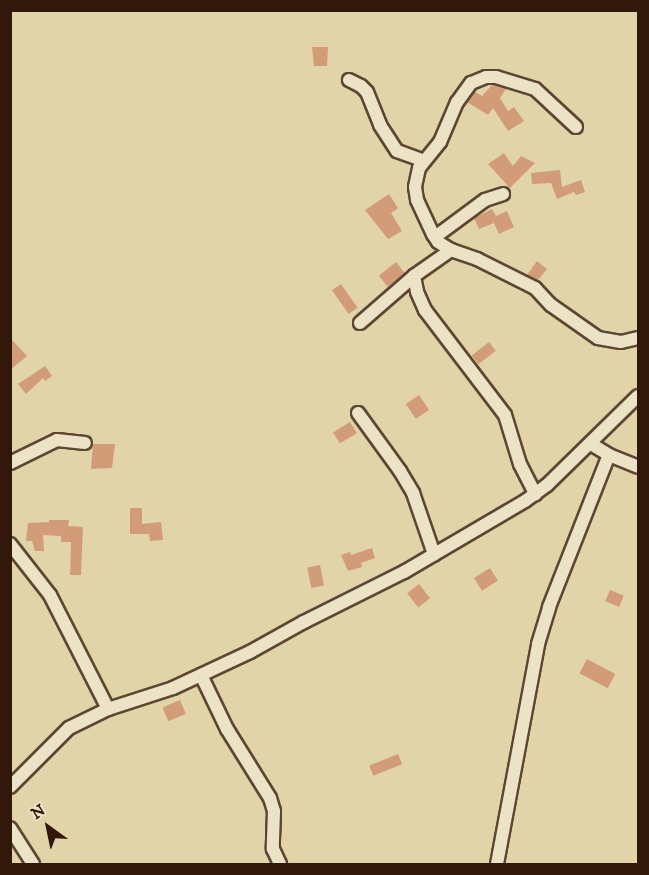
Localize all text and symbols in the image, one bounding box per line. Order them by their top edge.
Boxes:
north arrow [18,797,78,857]
text: N [27,800,49,824]

